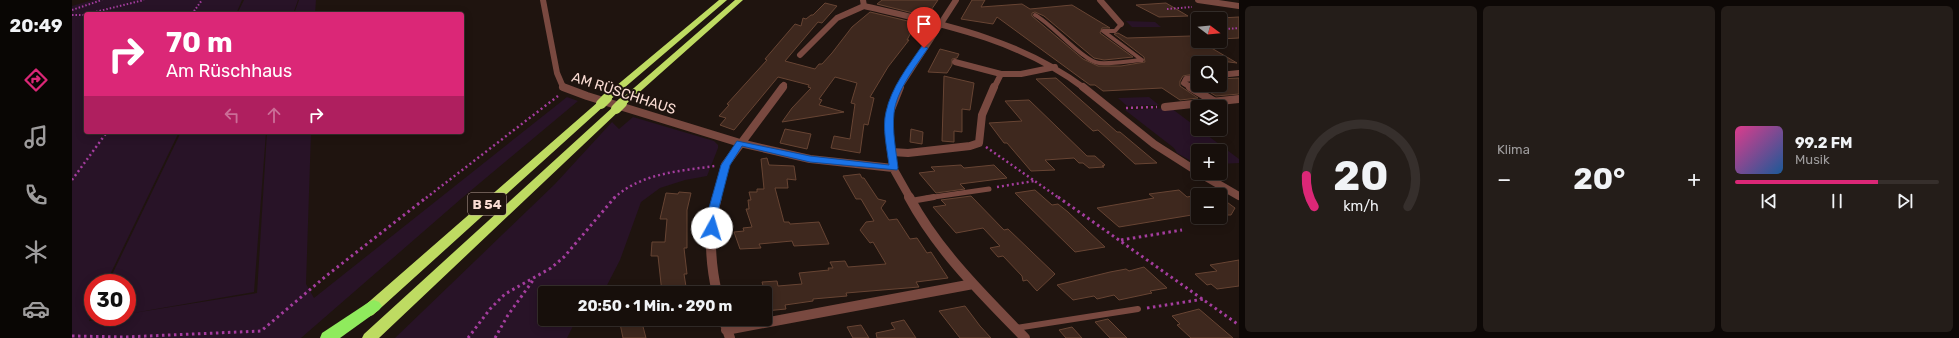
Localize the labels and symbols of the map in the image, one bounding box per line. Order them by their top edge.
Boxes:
pin [907,7.0,941,48]
north arrow [1191,12,1227,48]
street label: AM RÜSCHHAUS [570,69,678,118]
road number: B 54 [468,193,506,215]
position arrow [691,207,733,249]
speed limit sign: 30 [84,274,136,326]

